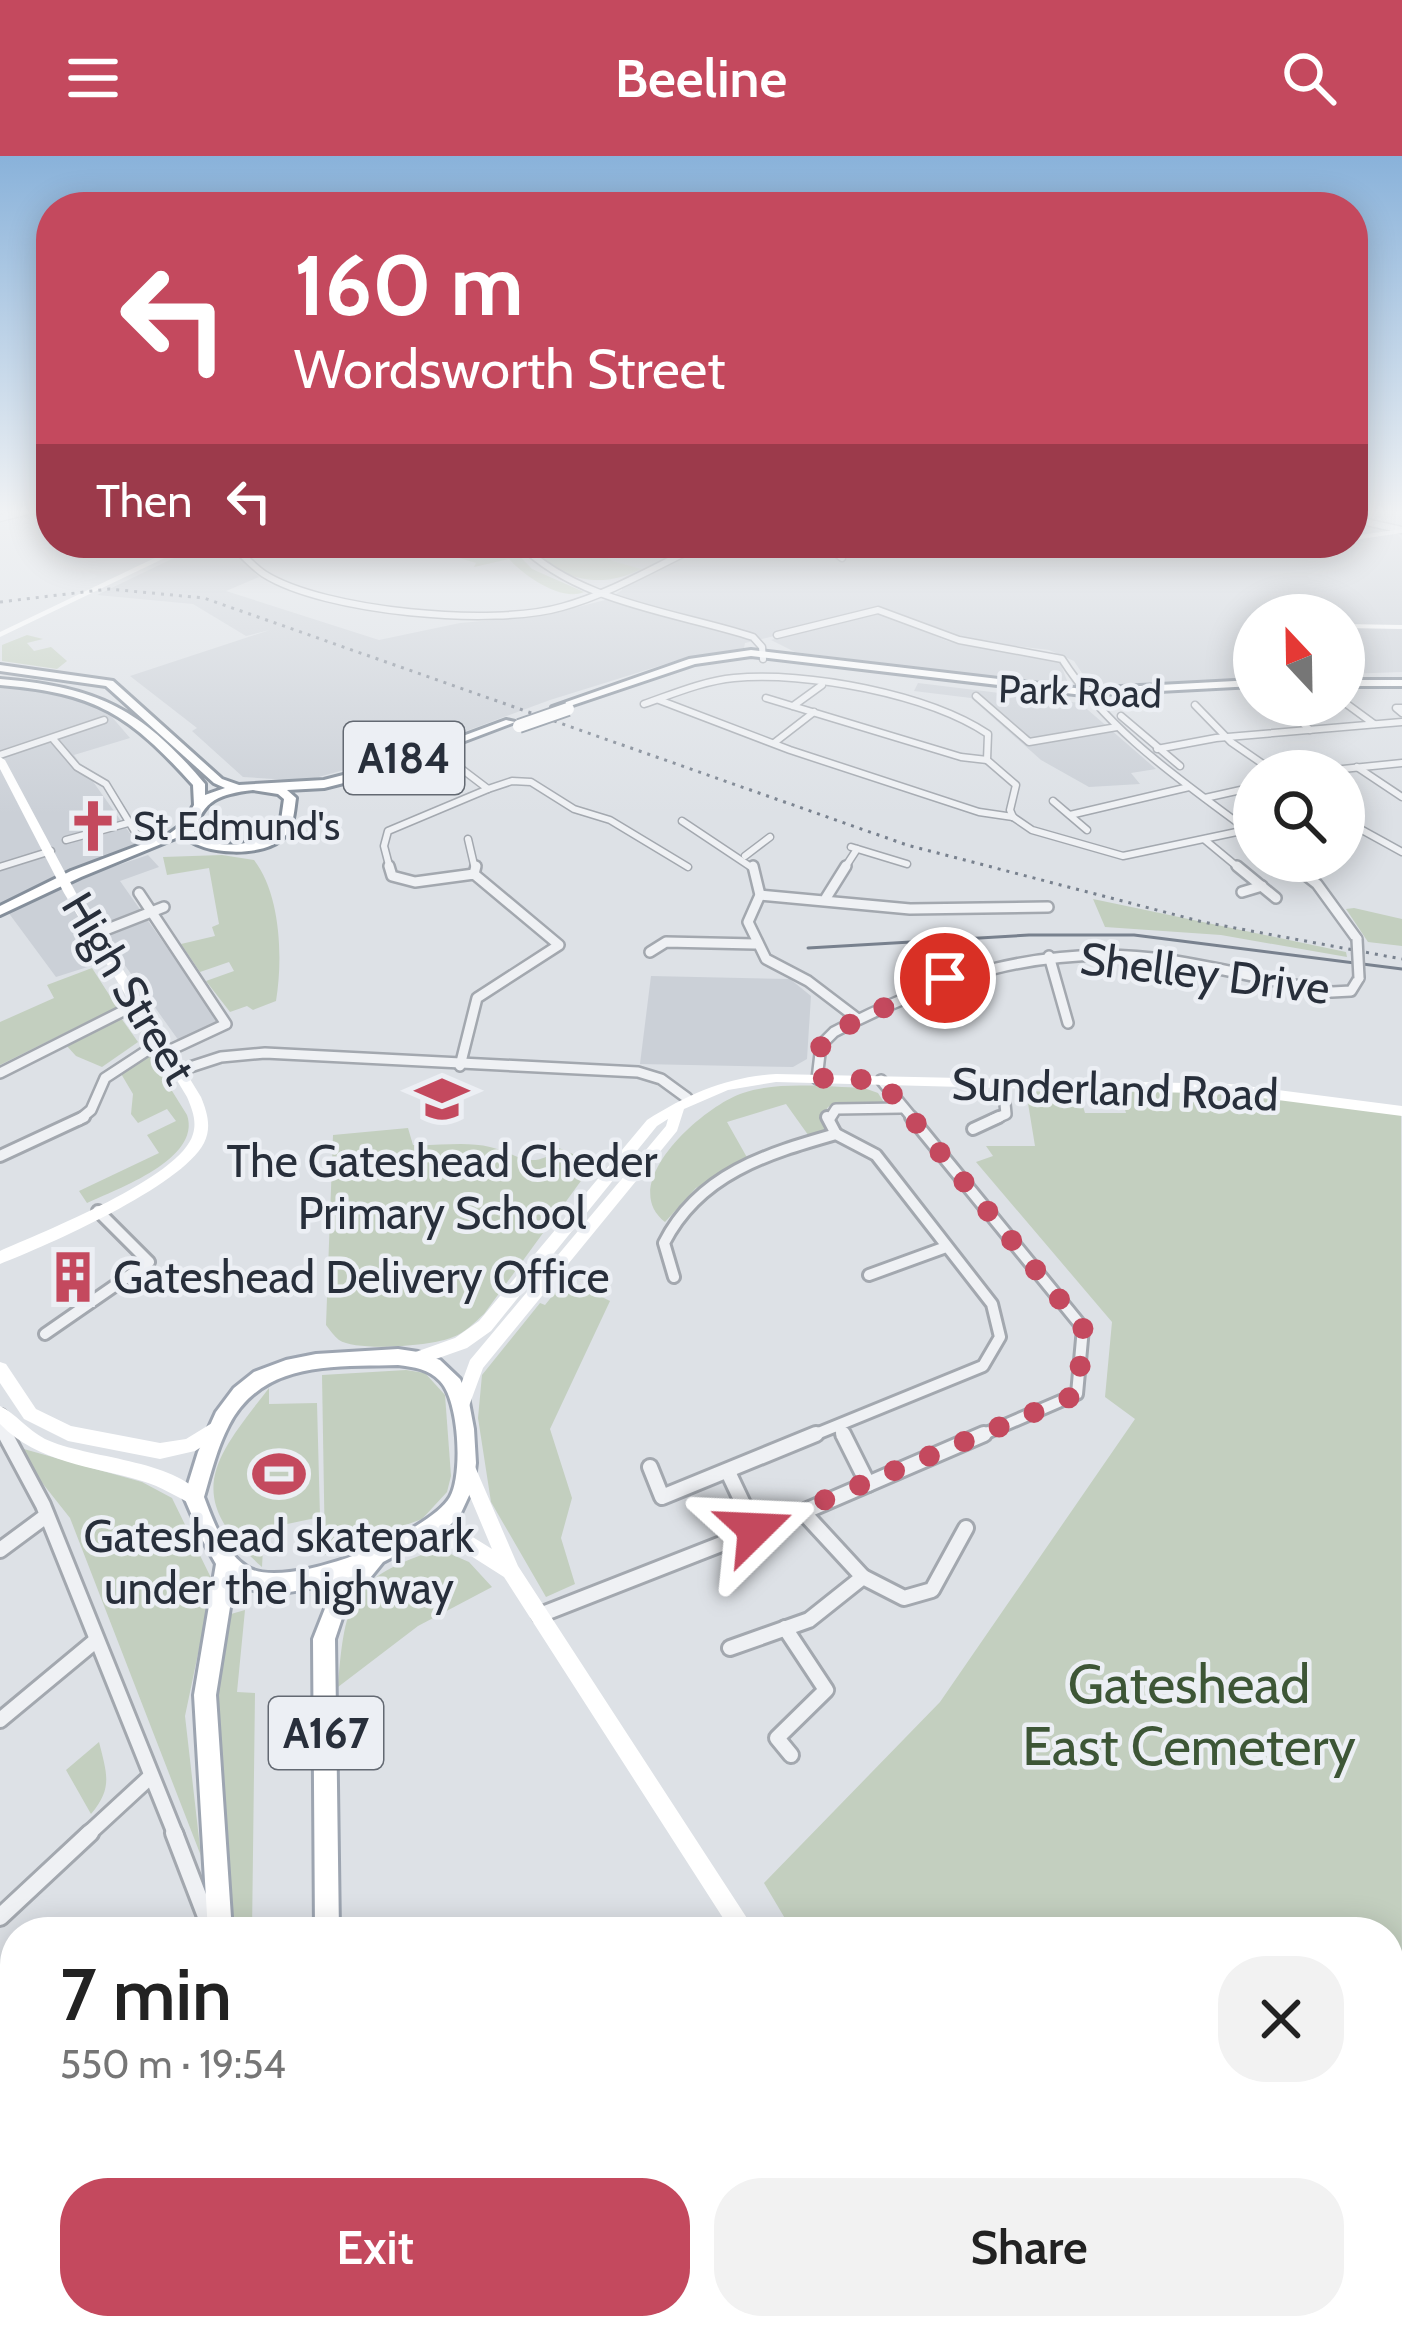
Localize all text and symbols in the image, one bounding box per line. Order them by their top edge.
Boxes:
icon: menu [60,45,126,111]
text: Beeline [615,45,787,111]
icon: search [1276,45,1342,111]
text: 160 m [294,234,523,336]
icon: left [96,240,252,396]
text: Wordsworth Street [294,336,725,402]
icon: left [216,468,282,534]
text: Then [96,474,192,528]
north arrow [1233,594,1365,726]
map controls [1233,594,1365,882]
street label: Park Road [997,664,1163,718]
road number: A184 [344,722,464,794]
button: search [1233,750,1365,882]
church icon: St Edmund's [64,797,122,855]
place label: St Edmund's [133,802,340,850]
street label: High Street [51,883,207,1093]
pin [894,927,996,1029]
street label: Shelley Drive [1077,931,1333,1015]
icon: arrive [912,945,978,1011]
street label: Sunderland Road [951,1056,1279,1122]
school or university icon: The Gateshead Cheder Primary School [413,1070,471,1128]
place label: The Gateshead Cheder Primary School [227,1134,658,1240]
building icon: Gateshead Delivery Office [44,1248,102,1306]
place label: Gateshead Delivery Office [113,1250,610,1304]
sports icon: Gateshead skatepark under the highway [250,1445,308,1503]
position arrow [692,1466,818,1592]
place label: Gateshead skatepark under the highway [84,1509,475,1615]
park label: Gateshead East Cemetery [1022,1651,1356,1779]
road number: A167 [269,1697,383,1769]
text: 7 min [60,1951,232,2038]
button: close [1218,1956,1344,2082]
text: 550 m · 19:54 [60,2040,286,2088]
button: Exit [60,2178,690,2316]
button: Share [714,2178,1344,2316]

